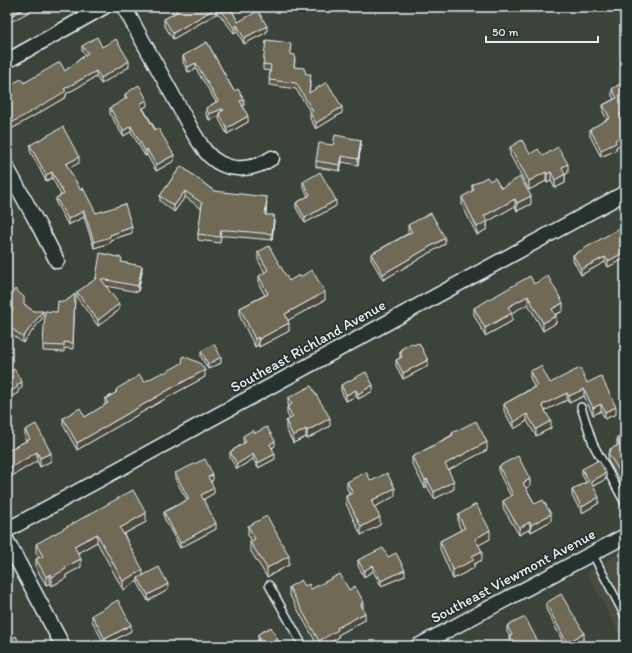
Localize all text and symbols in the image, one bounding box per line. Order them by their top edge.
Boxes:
scale bar [486,18,598,44]
text: 50 m [492,25,518,39]
street label: Southeast Richland Avenue [227,296,389,396]
street label: Southeast Viewmont Avenue [428,525,598,627]

